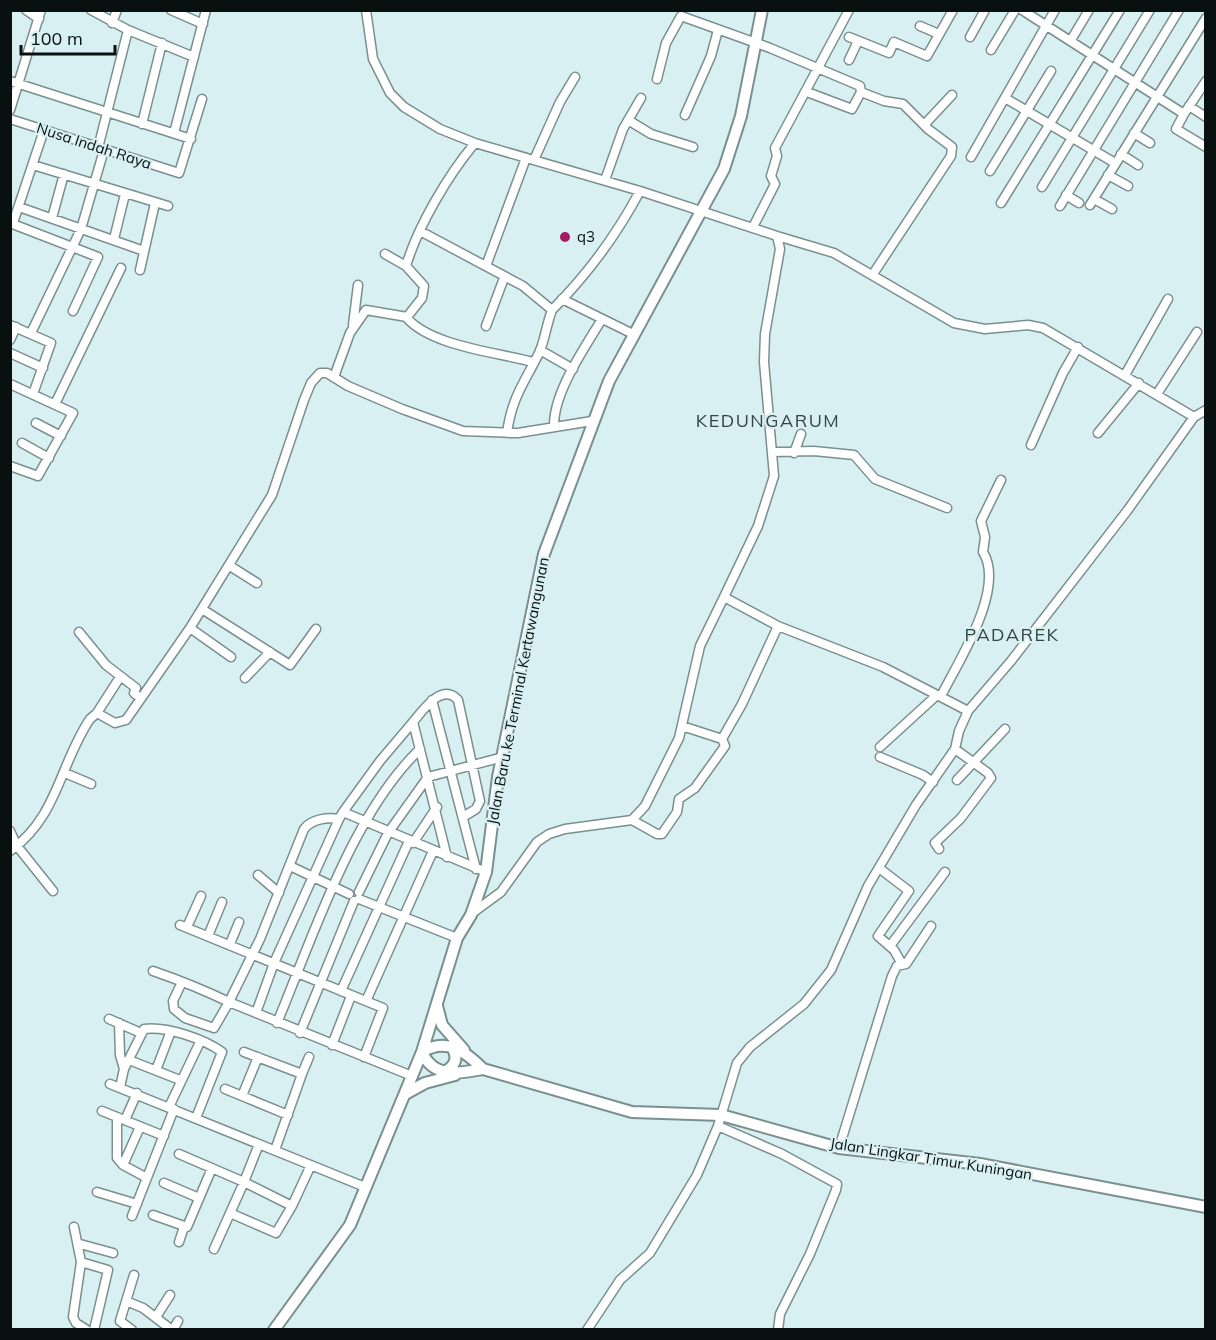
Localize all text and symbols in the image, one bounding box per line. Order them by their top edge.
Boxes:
scale bar [21,18,116,56]
text: 100 m [30,27,83,50]
street label: Nusa Indah Raya [34,118,154,173]
place label: q3 [577,227,595,246]
marker: q3 [558,230,572,244]
district label: KEDUNGARUM [696,409,840,432]
street label: Jalan Baru ke Terminal Kertawangunan [482,556,553,826]
district label: PADAREK [964,623,1060,646]
street label: Jalan Lingkar Timur Kuningan [829,1133,1034,1184]

